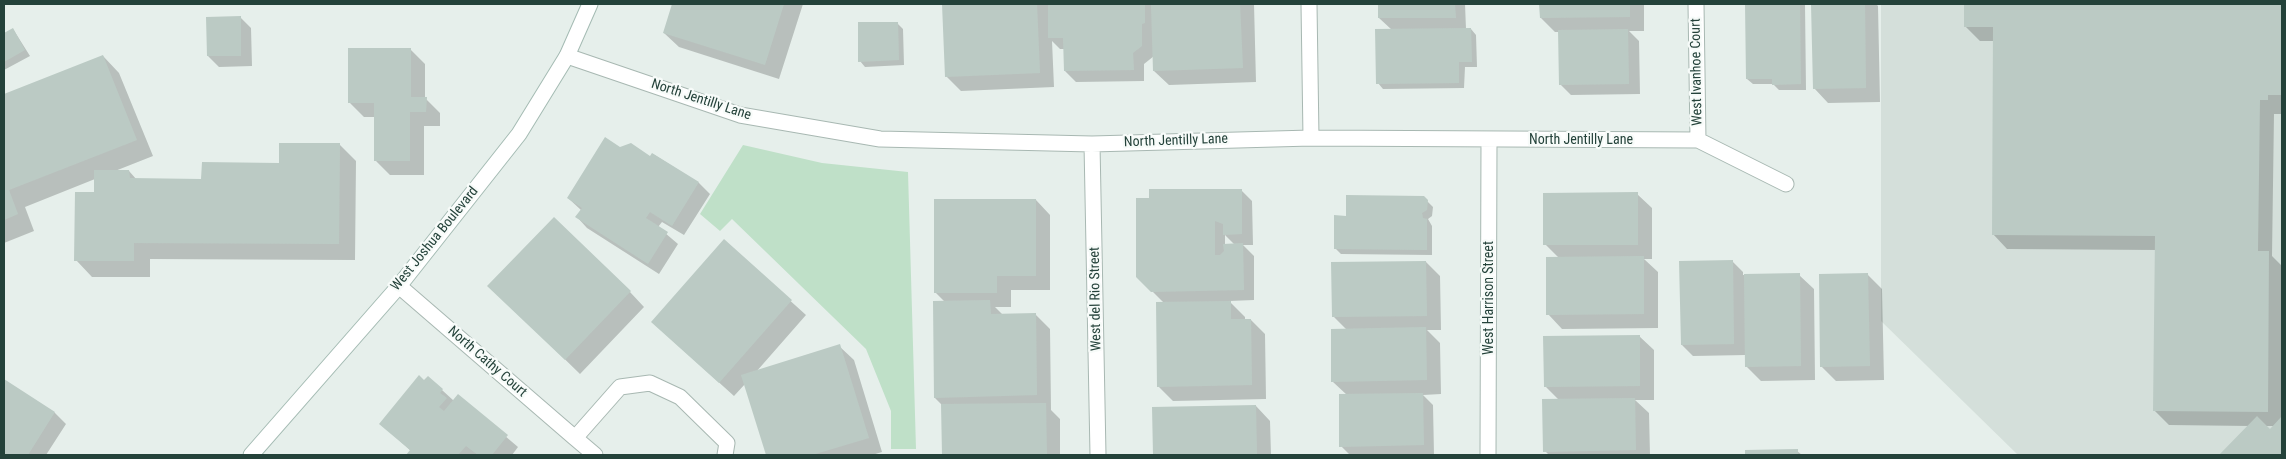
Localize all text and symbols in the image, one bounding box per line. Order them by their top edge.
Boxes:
street label: West Ivanhoe Court [1688,18,1706,126]
street label: North Jentilly Lane [649,76,753,124]
street label: North Jentilly Lane [1124,131,1228,151]
street label: North Jentilly Lane [1529,132,1633,148]
street label: West Joshua Boulevard [388,184,482,294]
street label: West Harrison Street [1481,241,1497,355]
street label: West del Rio Street [1087,247,1105,351]
street label: North Cathy Court [444,323,530,401]

